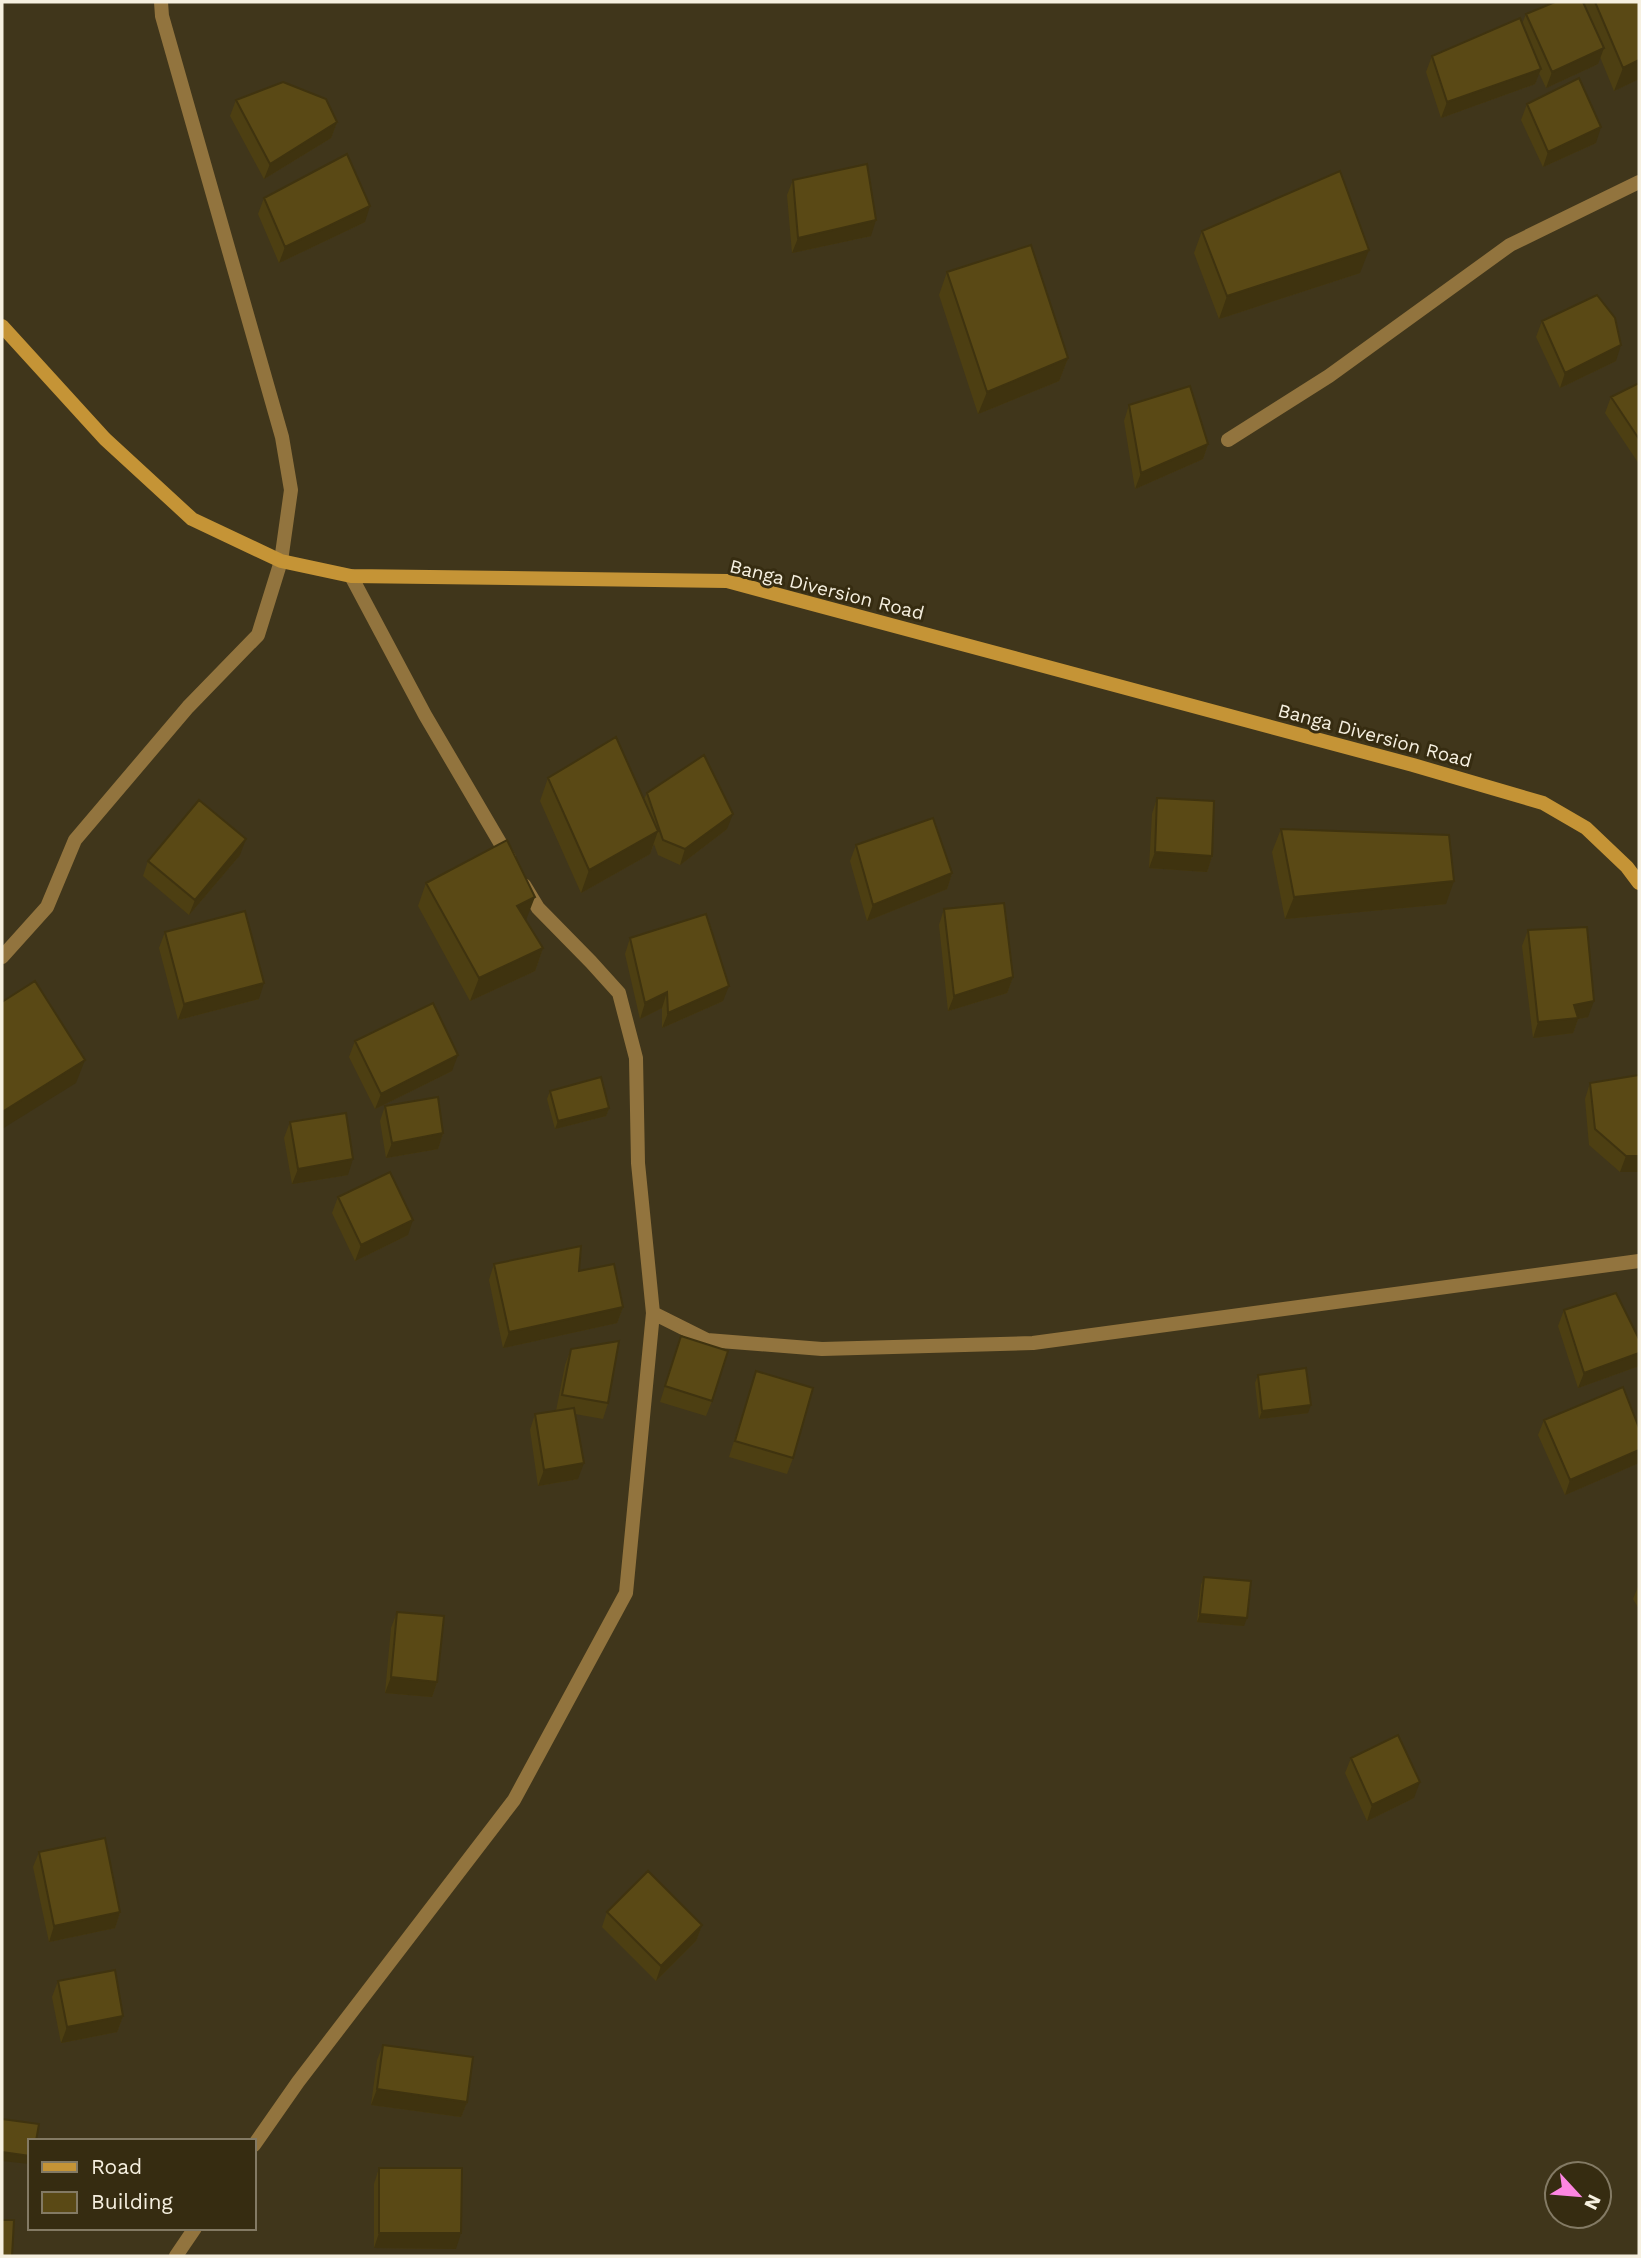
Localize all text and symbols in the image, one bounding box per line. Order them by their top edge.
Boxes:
street label: Banga Diversion Road [727,554,927,625]
street label: Banga Diversion Road [1275,699,1474,772]
legend [28,2139,256,2230]
text: Road [91,2154,142,2179]
north arrow [1543,2160,1613,2230]
text: Building [91,2189,173,2214]
text: N [1579,2191,1606,2214]

